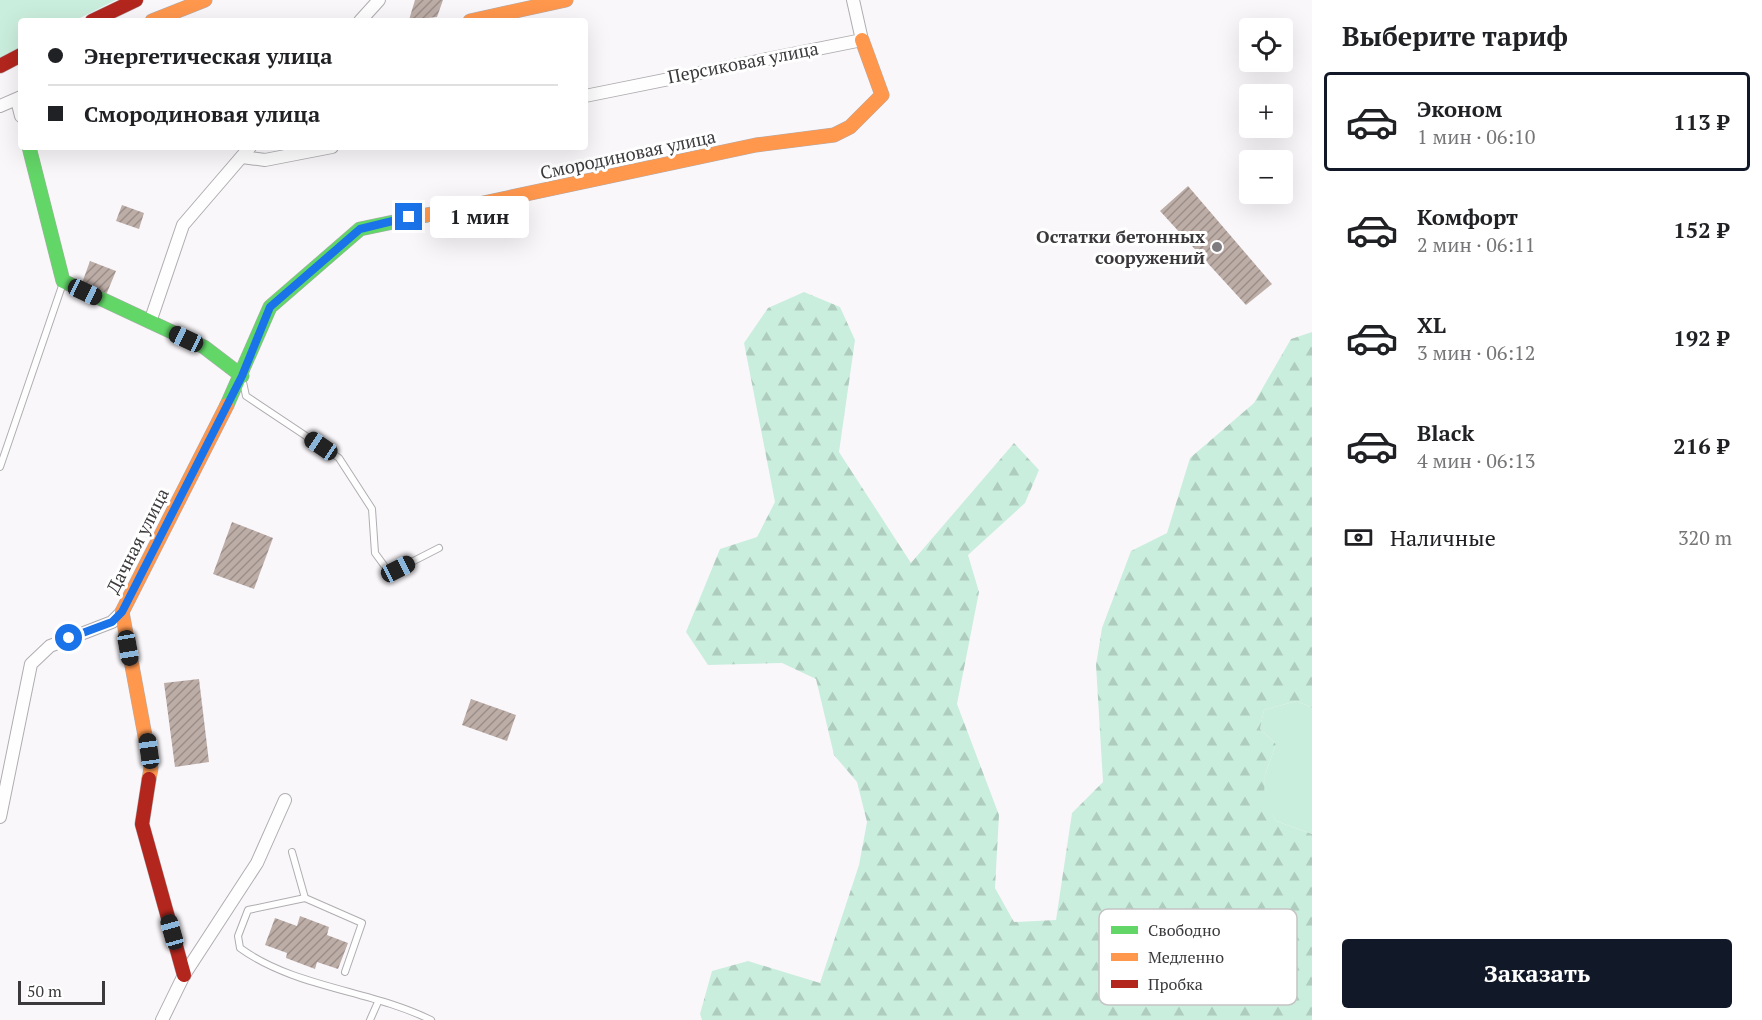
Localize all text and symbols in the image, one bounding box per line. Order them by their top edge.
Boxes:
map controls [1239,18,1293,204]
button: locate [1239,18,1293,72]
text: Выберите тариф [1342,18,1568,54]
street label: Персиковая улица [665,36,820,88]
text: Энергетическая улица [84,41,332,70]
button: + [1239,84,1293,138]
text: Эконом [1417,94,1502,123]
icon: car [1345,95,1399,149]
text: Смородиновая улица [84,99,320,128]
text: 113 ₽ [1673,107,1729,136]
text: 1 мин · 06:10 [1417,123,1535,150]
street label: Смородиновая улица [538,124,718,184]
button: − [1239,150,1293,204]
callout: 1 мин [430,196,529,238]
text: Комфорт [1417,202,1518,231]
route end [395,203,422,230]
text: 1 мин [450,203,509,230]
icon: car [1345,203,1399,257]
text: 152 ₽ [1673,215,1729,244]
place label: Остатки бетонных сооружений [1036,224,1205,269]
text: 2 мин · 06:11 [1417,231,1535,258]
marker: Остатки бетонных сооружений [1210,240,1224,254]
car [65,276,105,308]
text: XL [1417,310,1446,339]
icon: car [1345,311,1399,365]
car [166,323,206,355]
text: 192 ₽ [1673,323,1729,352]
text: 3 мин · 06:12 [1417,339,1535,366]
text: Black [1417,418,1474,447]
icon: car [1345,419,1399,473]
car [301,428,341,464]
text: 216 ₽ [1673,431,1729,460]
text: 4 мин · 06:13 [1417,447,1535,474]
street label: Дачная улица [100,484,174,597]
icon: cash [1342,521,1375,554]
text: Наличные [1390,523,1496,552]
text: 320 m [1678,524,1732,551]
car [378,553,418,585]
route start [55,624,82,651]
car [116,629,140,667]
car [138,732,160,770]
legend [1099,909,1297,1005]
car [158,912,186,952]
text: Свободно [1148,919,1221,941]
button: Заказать [1342,939,1732,1008]
text: Медленно [1148,946,1224,968]
text: Пробка [1148,973,1203,995]
scale bar [18,978,105,1006]
text: 50 m [27,980,62,1002]

